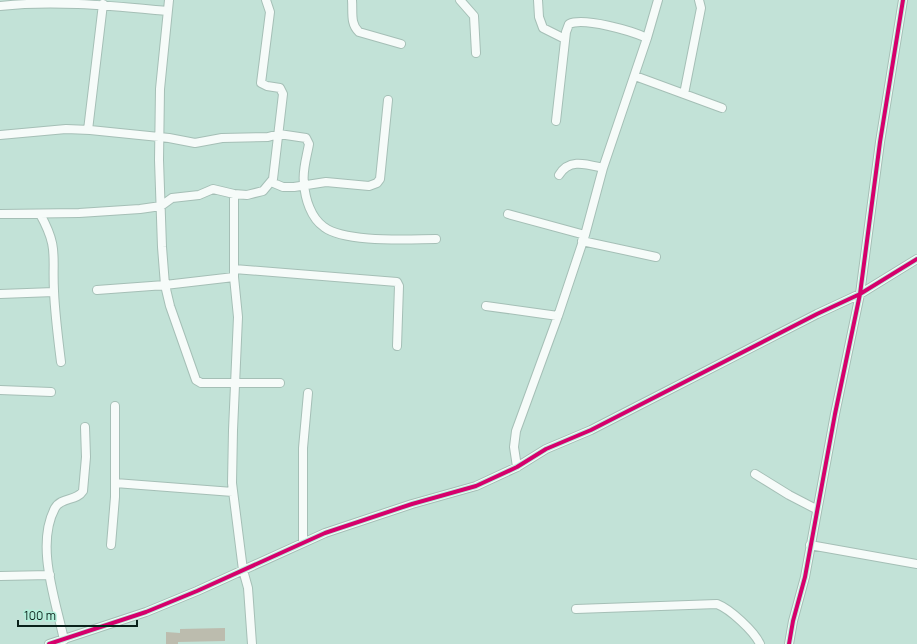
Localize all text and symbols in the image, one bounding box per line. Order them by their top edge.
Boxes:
scale bar [18,602,137,628]
text: 100 m [24,607,56,624]

